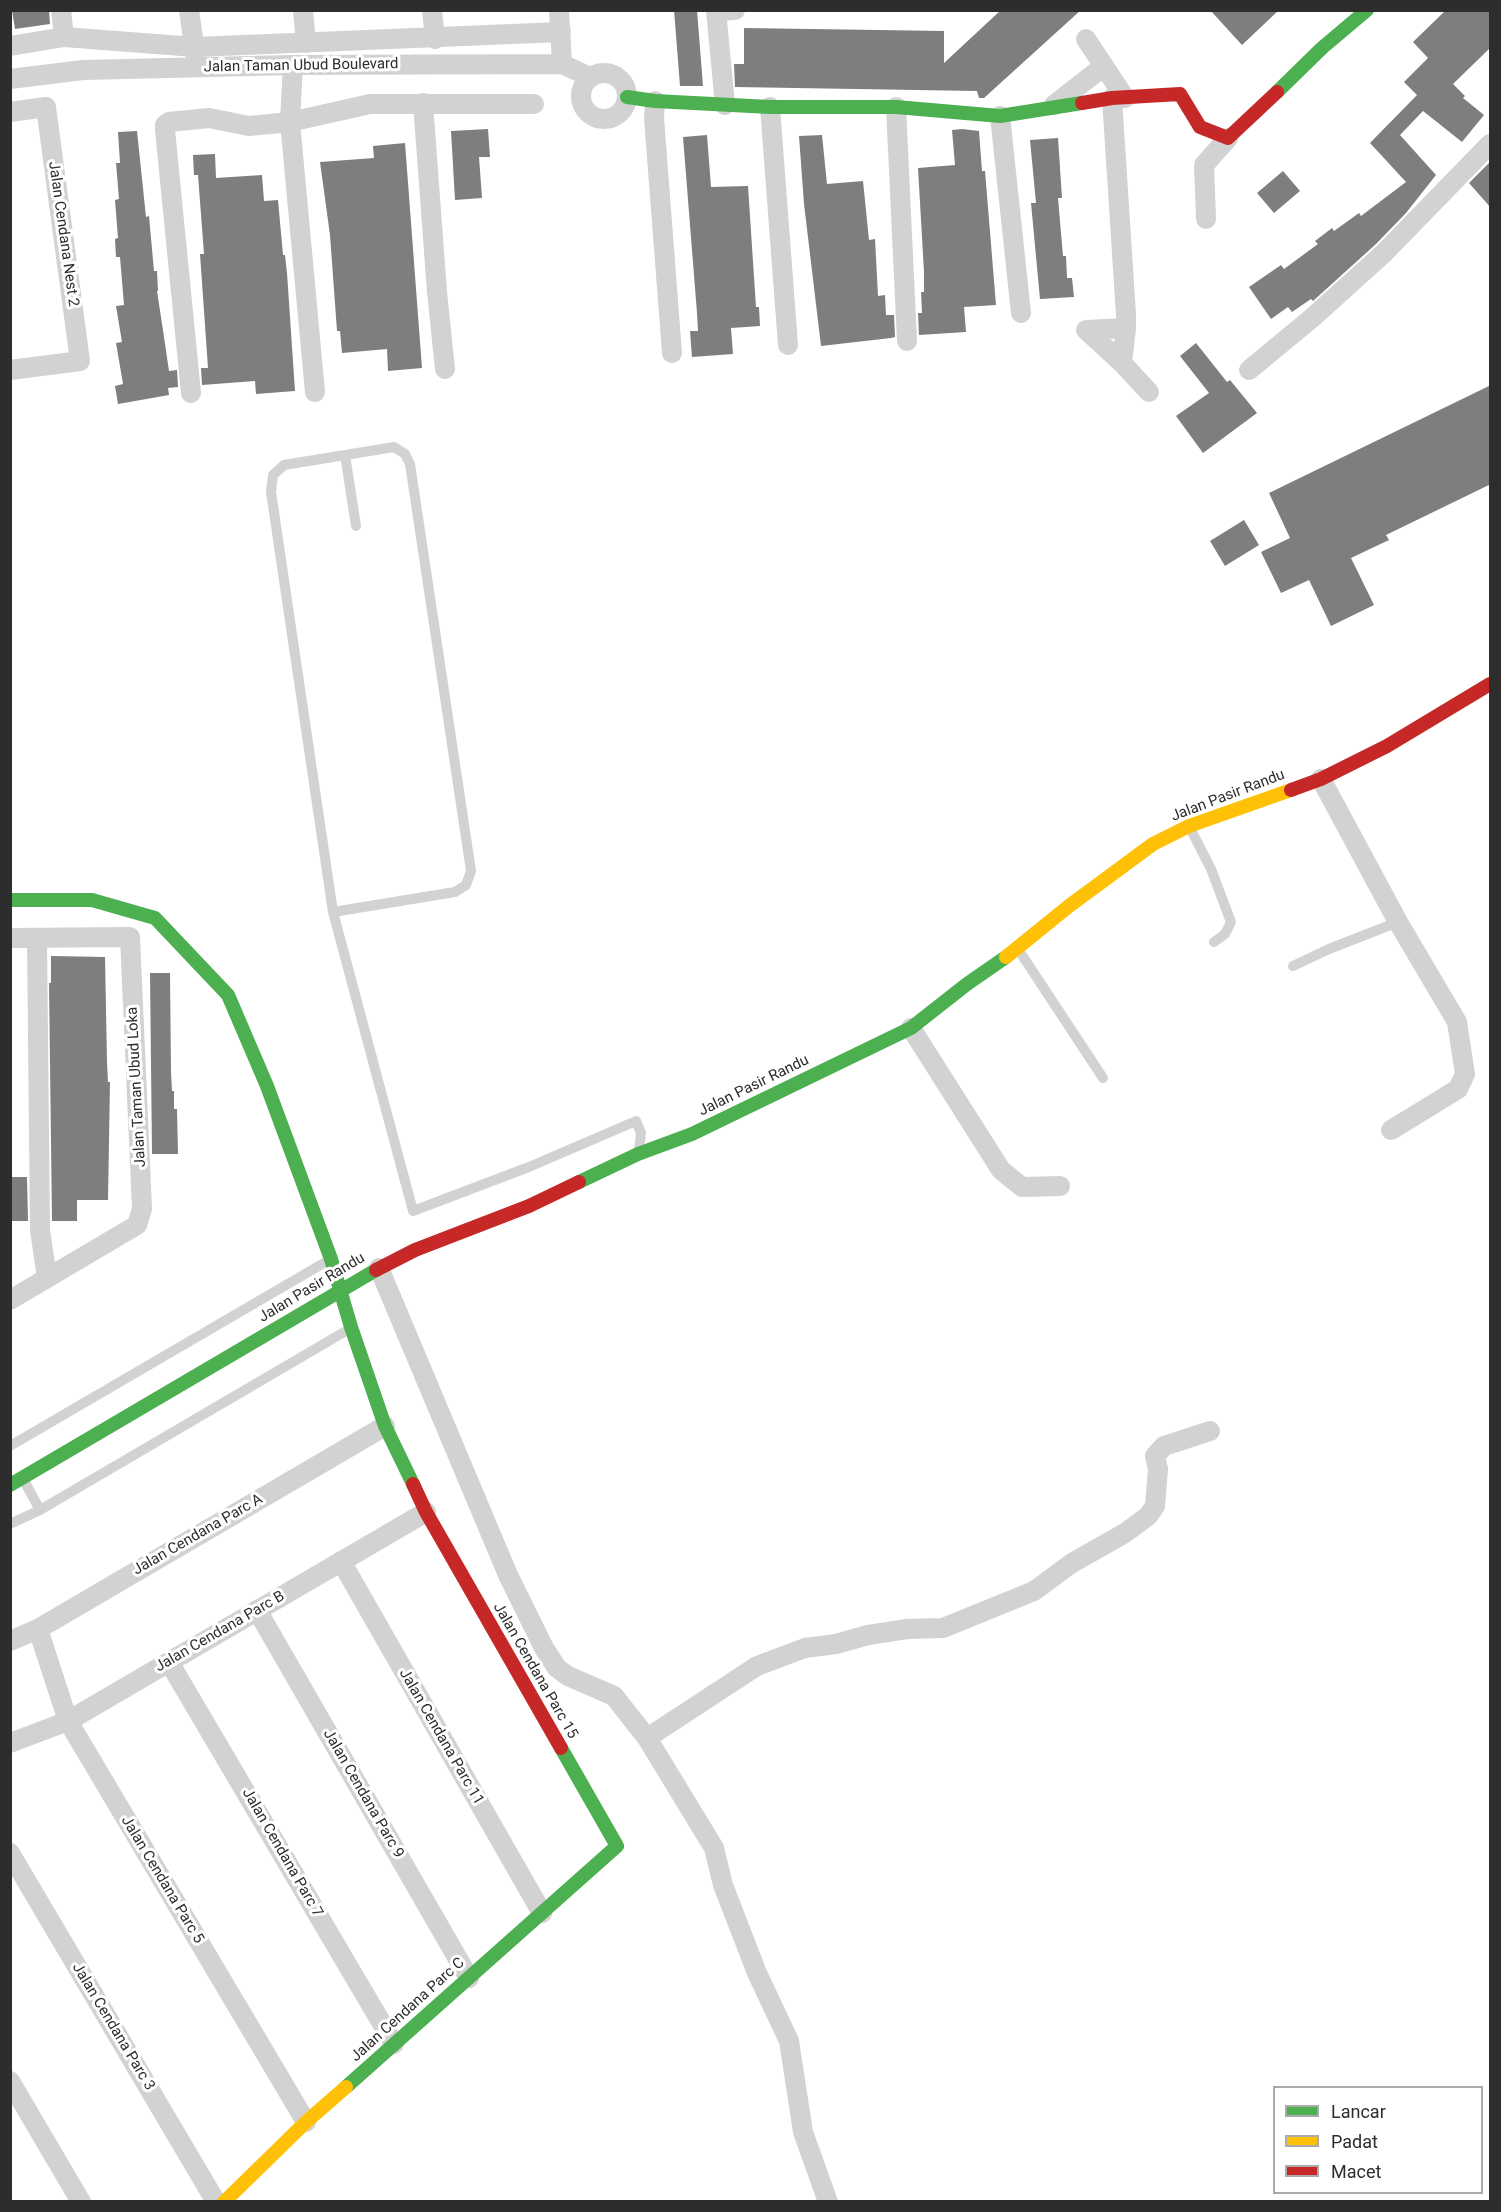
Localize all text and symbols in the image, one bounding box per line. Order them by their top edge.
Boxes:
street label: Jalan Taman Ubud Boulevard [203,55,399,77]
street label: Jalan Cendana Nest 2 [44,160,82,308]
street label: Jalan Pasir Randu [1169,766,1287,826]
street label: Jalan Taman Ubud Loka [124,1006,150,1168]
street label: Jalan Pasir Randu [696,1052,812,1120]
street label: Jalan Pasir Randu [256,1249,368,1327]
street label: Jalan Cendana Parc A [130,1490,266,1580]
street label: Jalan Cendana Parc B [152,1588,288,1676]
street label: Jalan Cendana Parc 15 [489,1600,581,1742]
street label: Jalan Cendana Parc 11 [395,1666,487,1808]
street label: Jalan Cendana Parc 9 [319,1726,407,1862]
street label: Jalan Cendana Parc 7 [238,1785,326,1921]
street label: Jalan Cendana Parc 5 [117,1813,207,1947]
street label: Jalan Cendana Parc C [347,1954,469,2066]
street label: Jalan Cendana Parc 3 [68,1960,158,2094]
legend [1273,2086,1483,2194]
text: Lancar [1331,2101,1386,2122]
text: Padat [1331,2131,1378,2152]
text: Macet [1331,2161,1381,2182]

